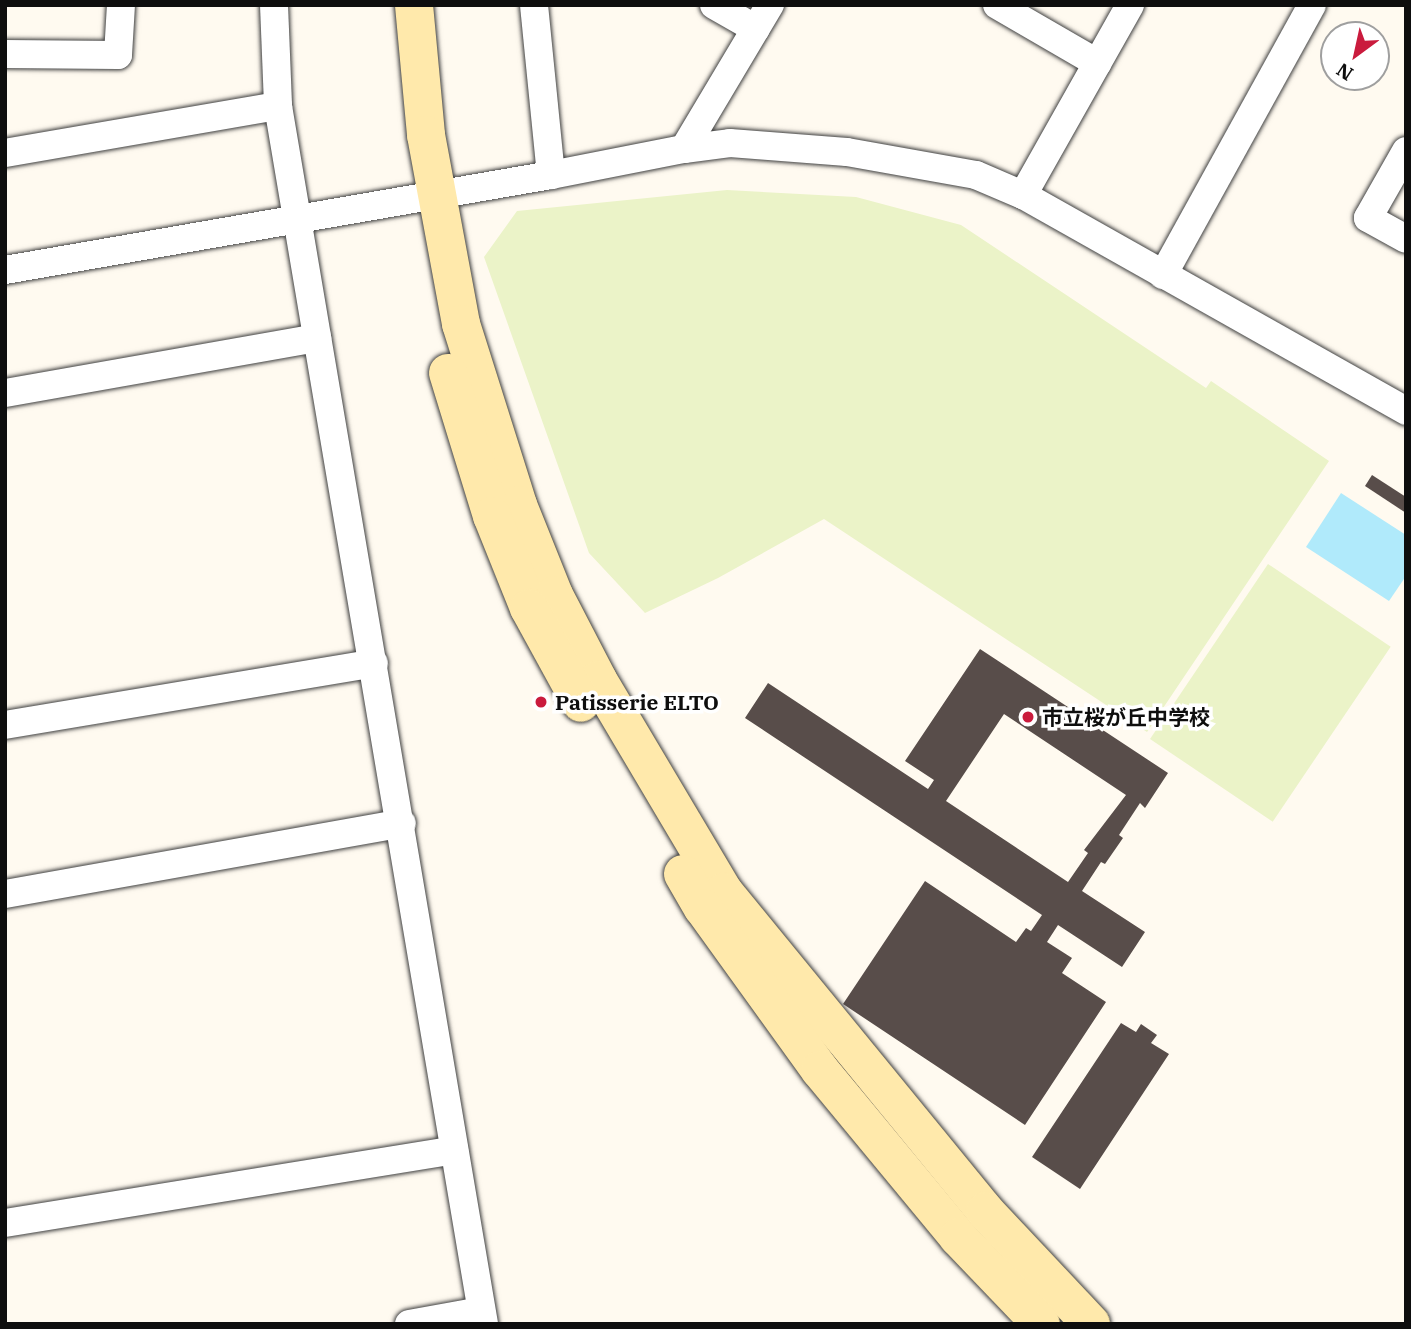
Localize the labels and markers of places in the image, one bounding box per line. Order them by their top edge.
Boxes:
place label: Patisserie ELTO [555,689,719,715]
marker: Patisserie ELTO [533,694,549,710]
place label: 市立桜が丘中学校 [1042,704,1210,730]
marker: 市立桜が丘中学校 [1020,709,1036,725]

